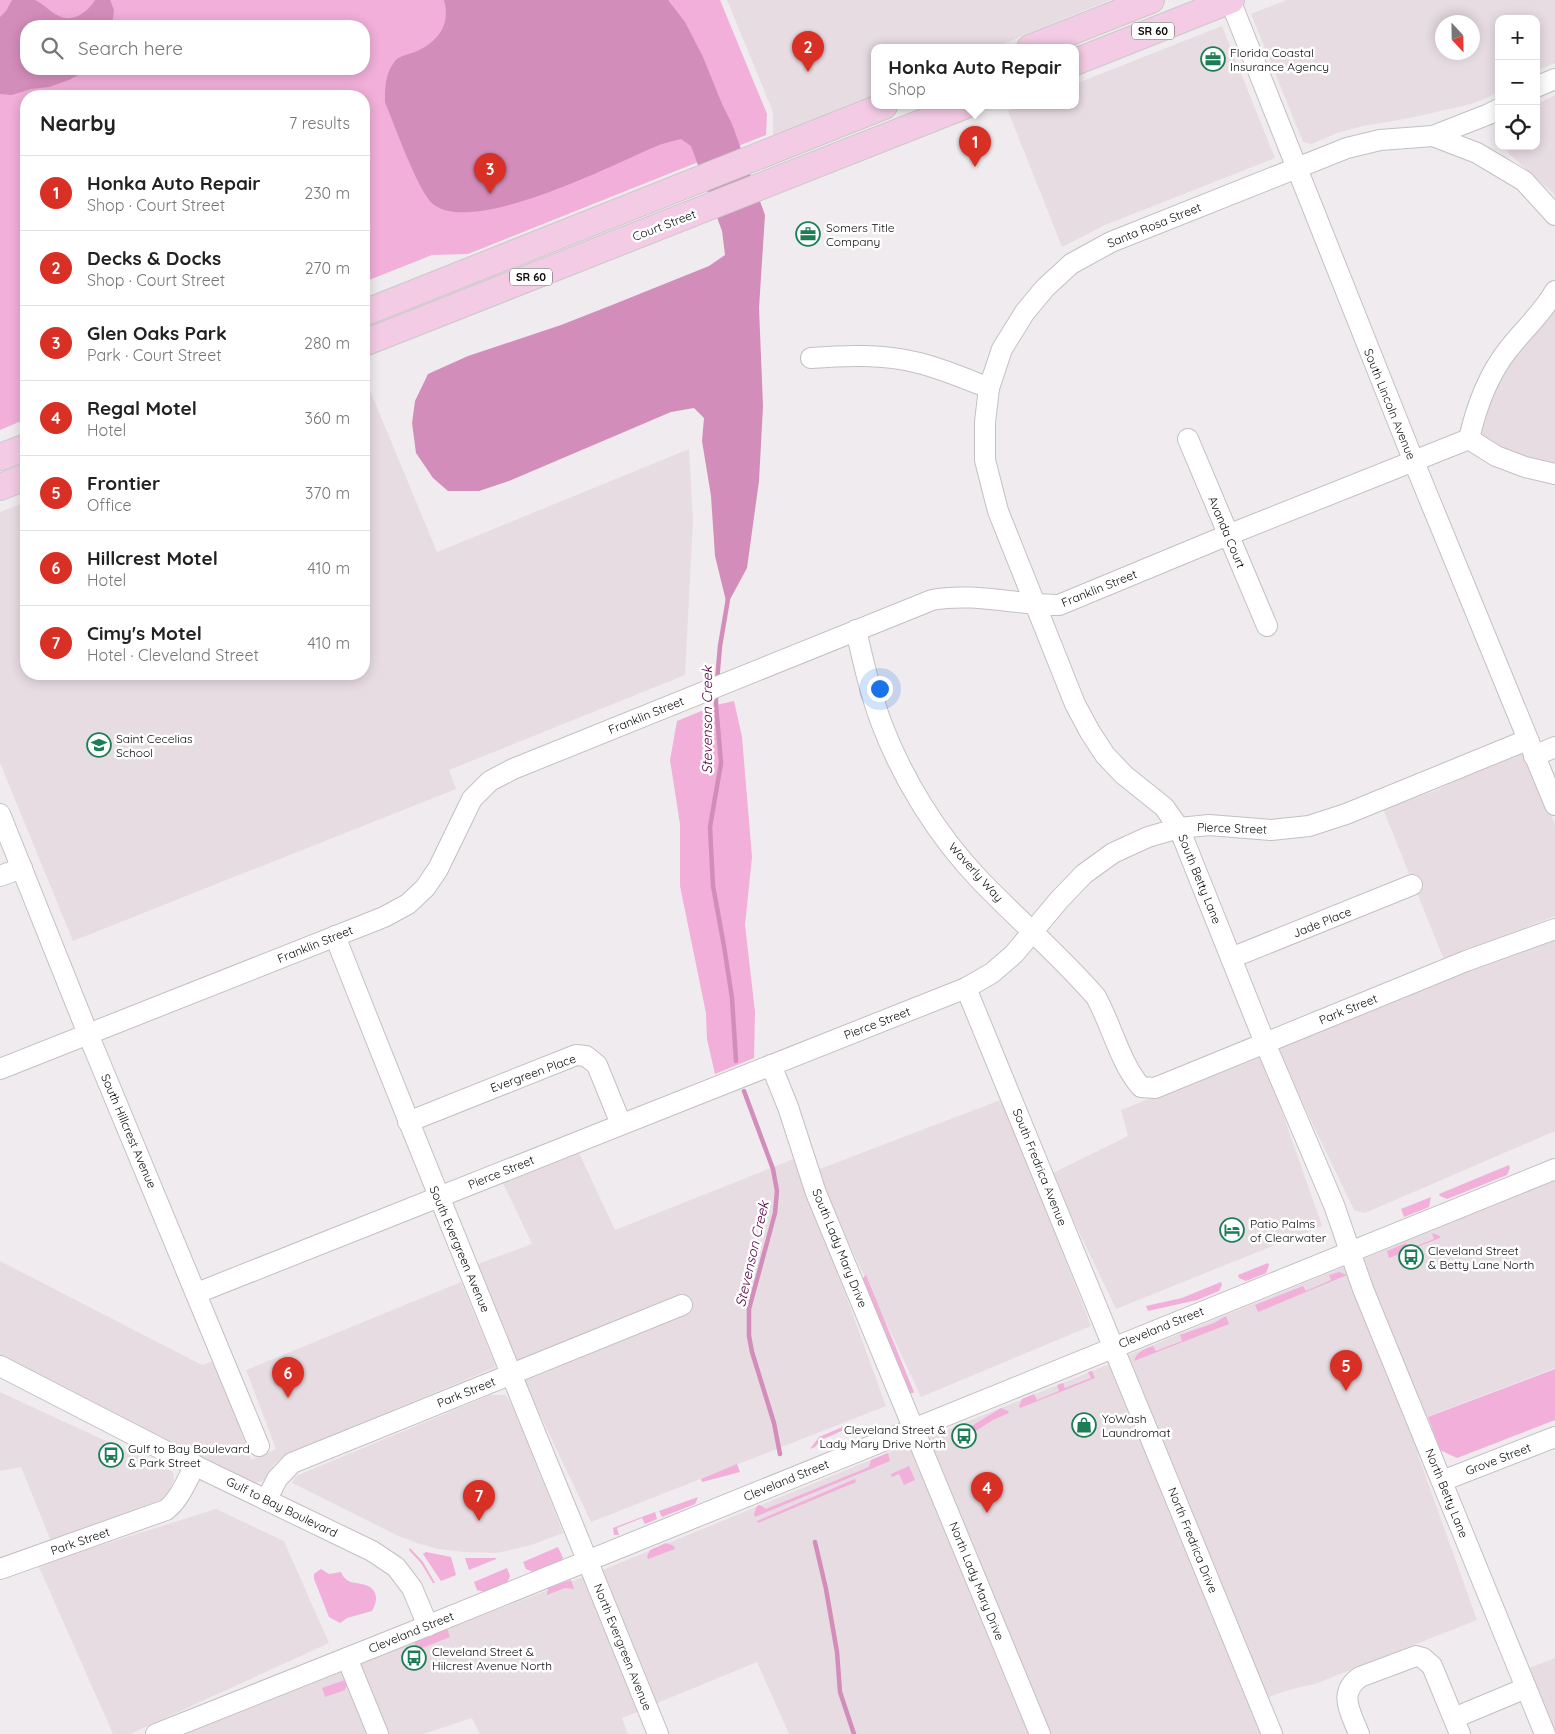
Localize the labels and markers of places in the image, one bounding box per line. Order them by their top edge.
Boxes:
pin: 2 [792,31,824,72]
place label: Florida Coastal Insurance Agency [1230,45,1329,74]
office icon: Florida Coastal Insurance Agency [1200,46,1226,72]
pin: 1 [959,126,991,167]
pin: 3 [474,153,506,194]
place label: Somers Title Company [826,220,895,249]
office icon: Somers Title Company [795,221,821,247]
place label: Saint Cecelias School [116,731,193,760]
school or university icon: Saint Cecelias School [86,732,112,758]
place label: Patio Palms of Clearwater [1250,1216,1327,1245]
hotel icon: Patio Palms of Clearwater [1219,1217,1245,1243]
place label: Cleveland Street & Betty Lane North [1428,1243,1534,1272]
bus stop icon: Cleveland Street & Betty Lane North [1398,1244,1424,1270]
pin: 5 [1330,1350,1362,1391]
pin: 6 [272,1357,304,1398]
place label: YoWash Laundromat [1102,1411,1170,1440]
shop icon: YoWash Laundromat [1071,1412,1097,1438]
place label: Cleveland Street & Lady Mary Drive North [819,1422,946,1451]
bus stop icon: Cleveland Street & Lady Mary Drive North [951,1423,977,1449]
place label: Gulf to Bay Boulevard & Park Street [128,1441,250,1470]
bus stop icon: Gulf to Bay Boulevard & Park Street [98,1442,124,1468]
pin: 4 [971,1472,1003,1513]
pin: 7 [463,1480,495,1521]
place label: Cleveland Street & Hilcrest Avenue North [432,1644,552,1673]
bus stop icon: Cleveland Street & Hilcrest Avenue North [401,1645,427,1671]

